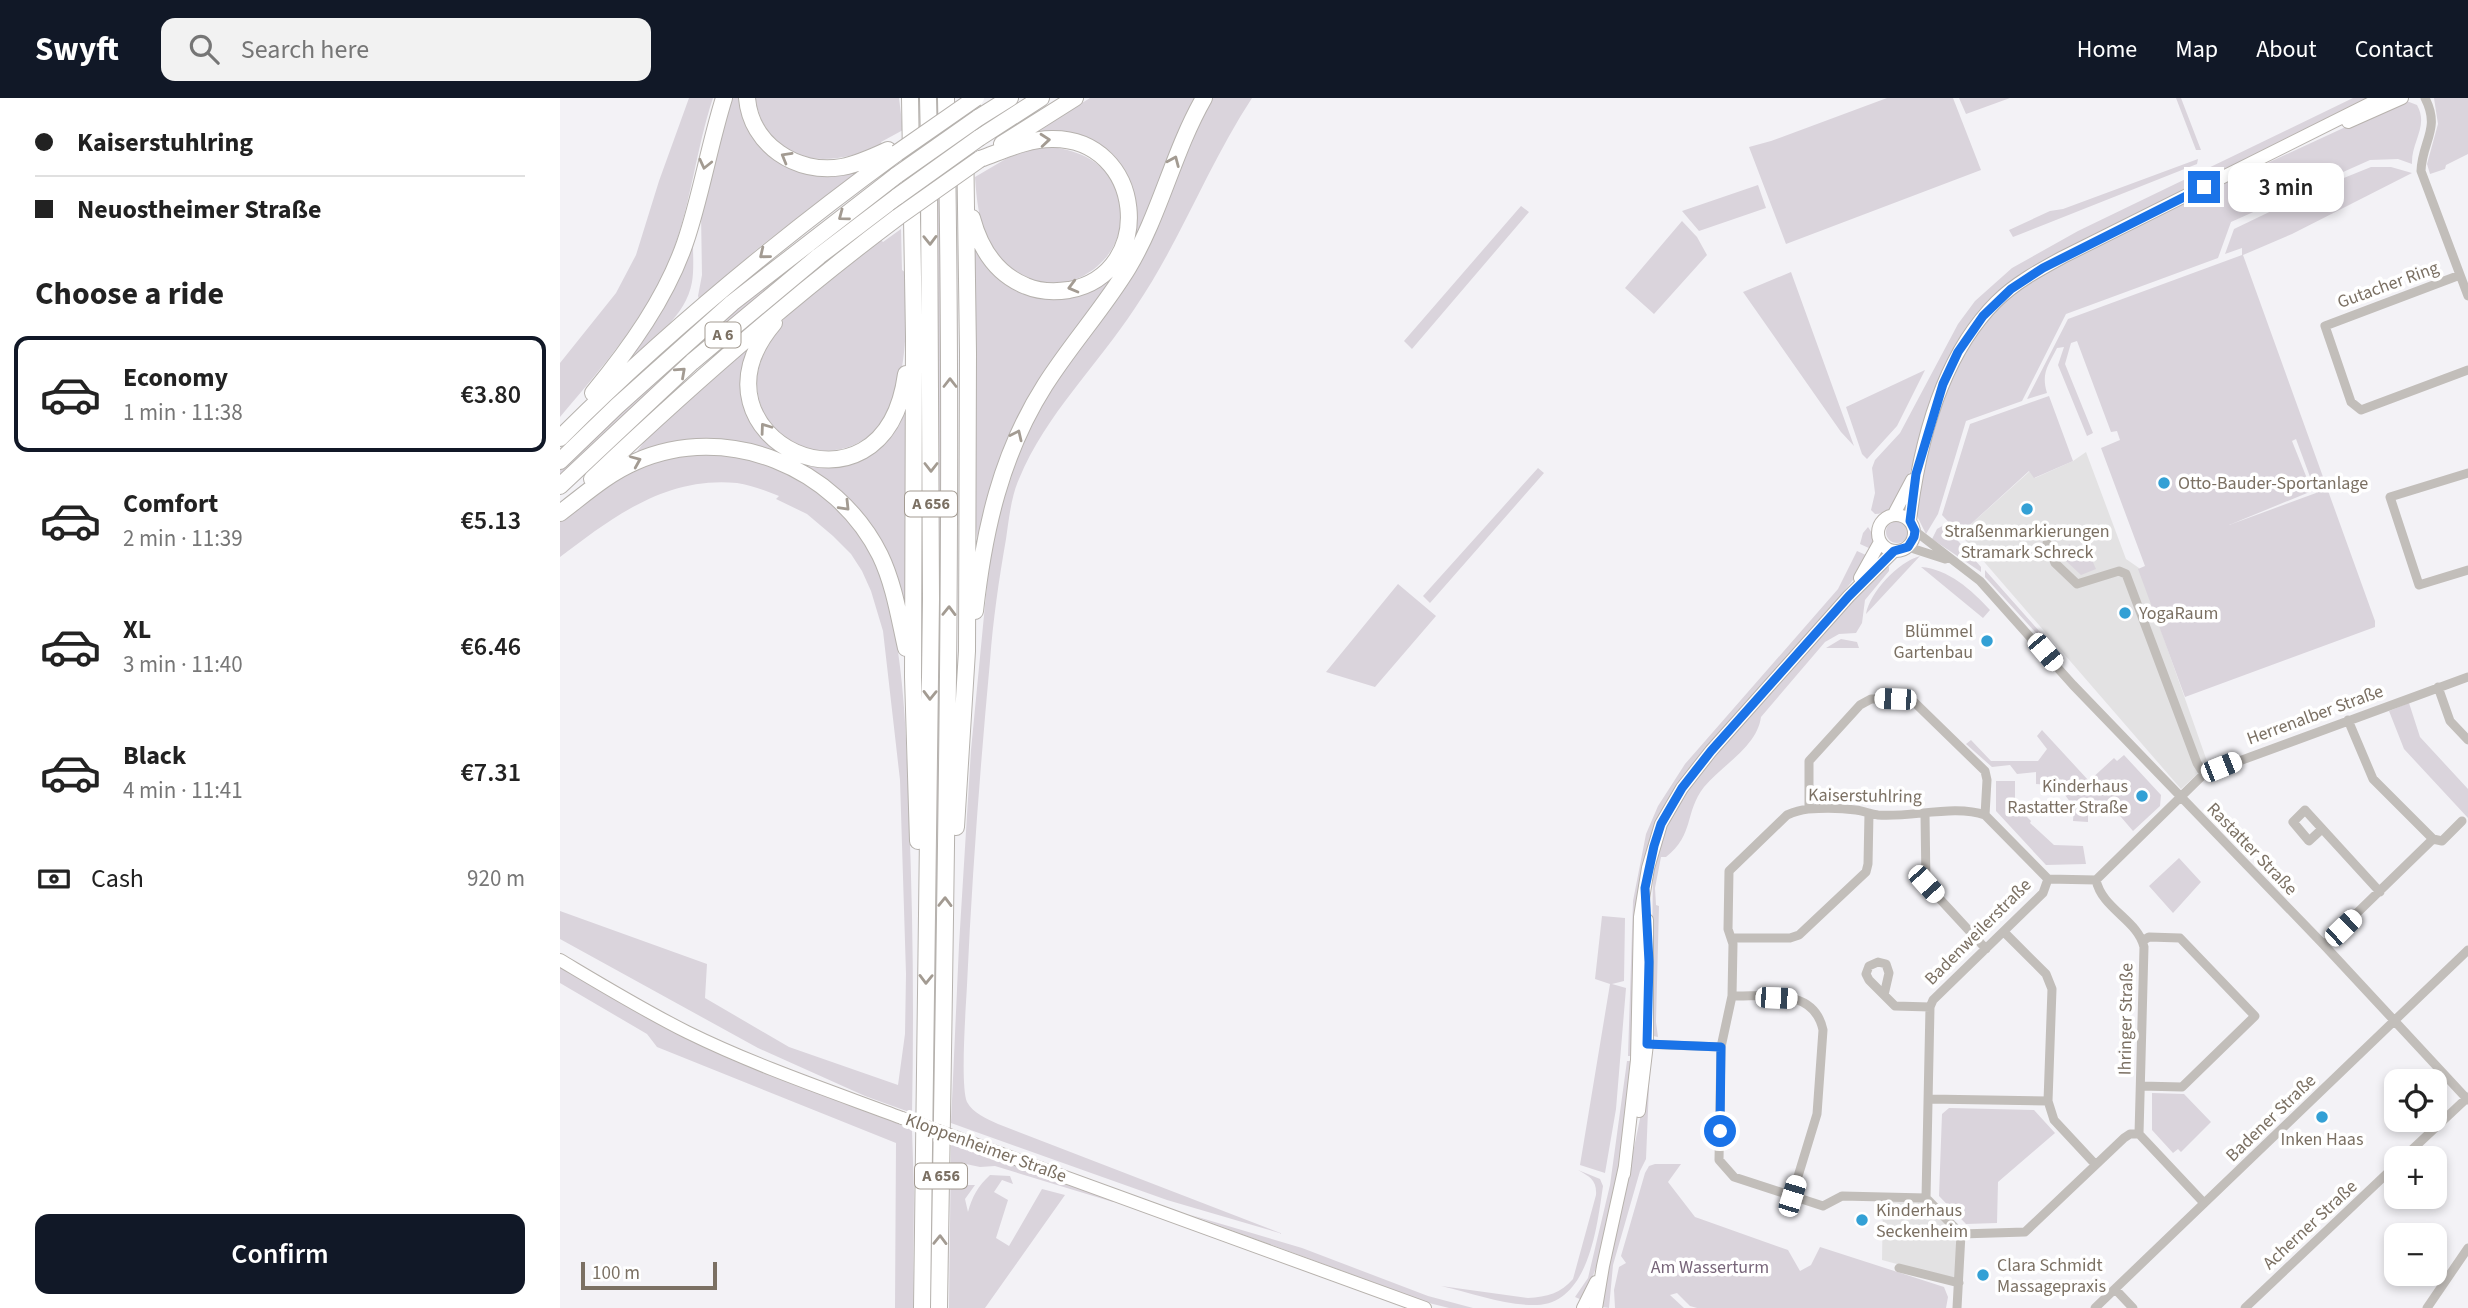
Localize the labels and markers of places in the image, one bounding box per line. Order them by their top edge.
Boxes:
place label: Otto-Bauder-Sportanlage [2178,471,2368,496]
marker: Otto-Bauder-Sportanlage [2156,475,2172,491]
marker: Straßenmarkierungen Stramark Schreck [2019,501,2035,517]
place label: Straßenmarkierungen Stramark Schreck [1944,519,2110,565]
place label: YogaRaum [2138,601,2218,626]
marker: YogaRaum [2117,605,2133,621]
place label: Blümmel Gartenbau [1893,619,1973,665]
marker: Blümmel Gartenbau [1979,633,1995,649]
place label: Kinderhaus Rastatter Straße [2007,774,2128,820]
marker: Kinderhaus Rastatter Straße [2134,788,2150,804]
marker: Inken Haas [2314,1109,2330,1125]
place label: Inken Haas [2281,1127,2363,1152]
place label: Kinderhaus Seckenheim [1876,1198,1968,1244]
marker: Kinderhaus Seckenheim [1854,1212,1870,1228]
place label: Clara Schmidt Massagepraxis [1997,1253,2106,1299]
marker: Clara Schmidt Massagepraxis [1975,1267,1991,1283]

